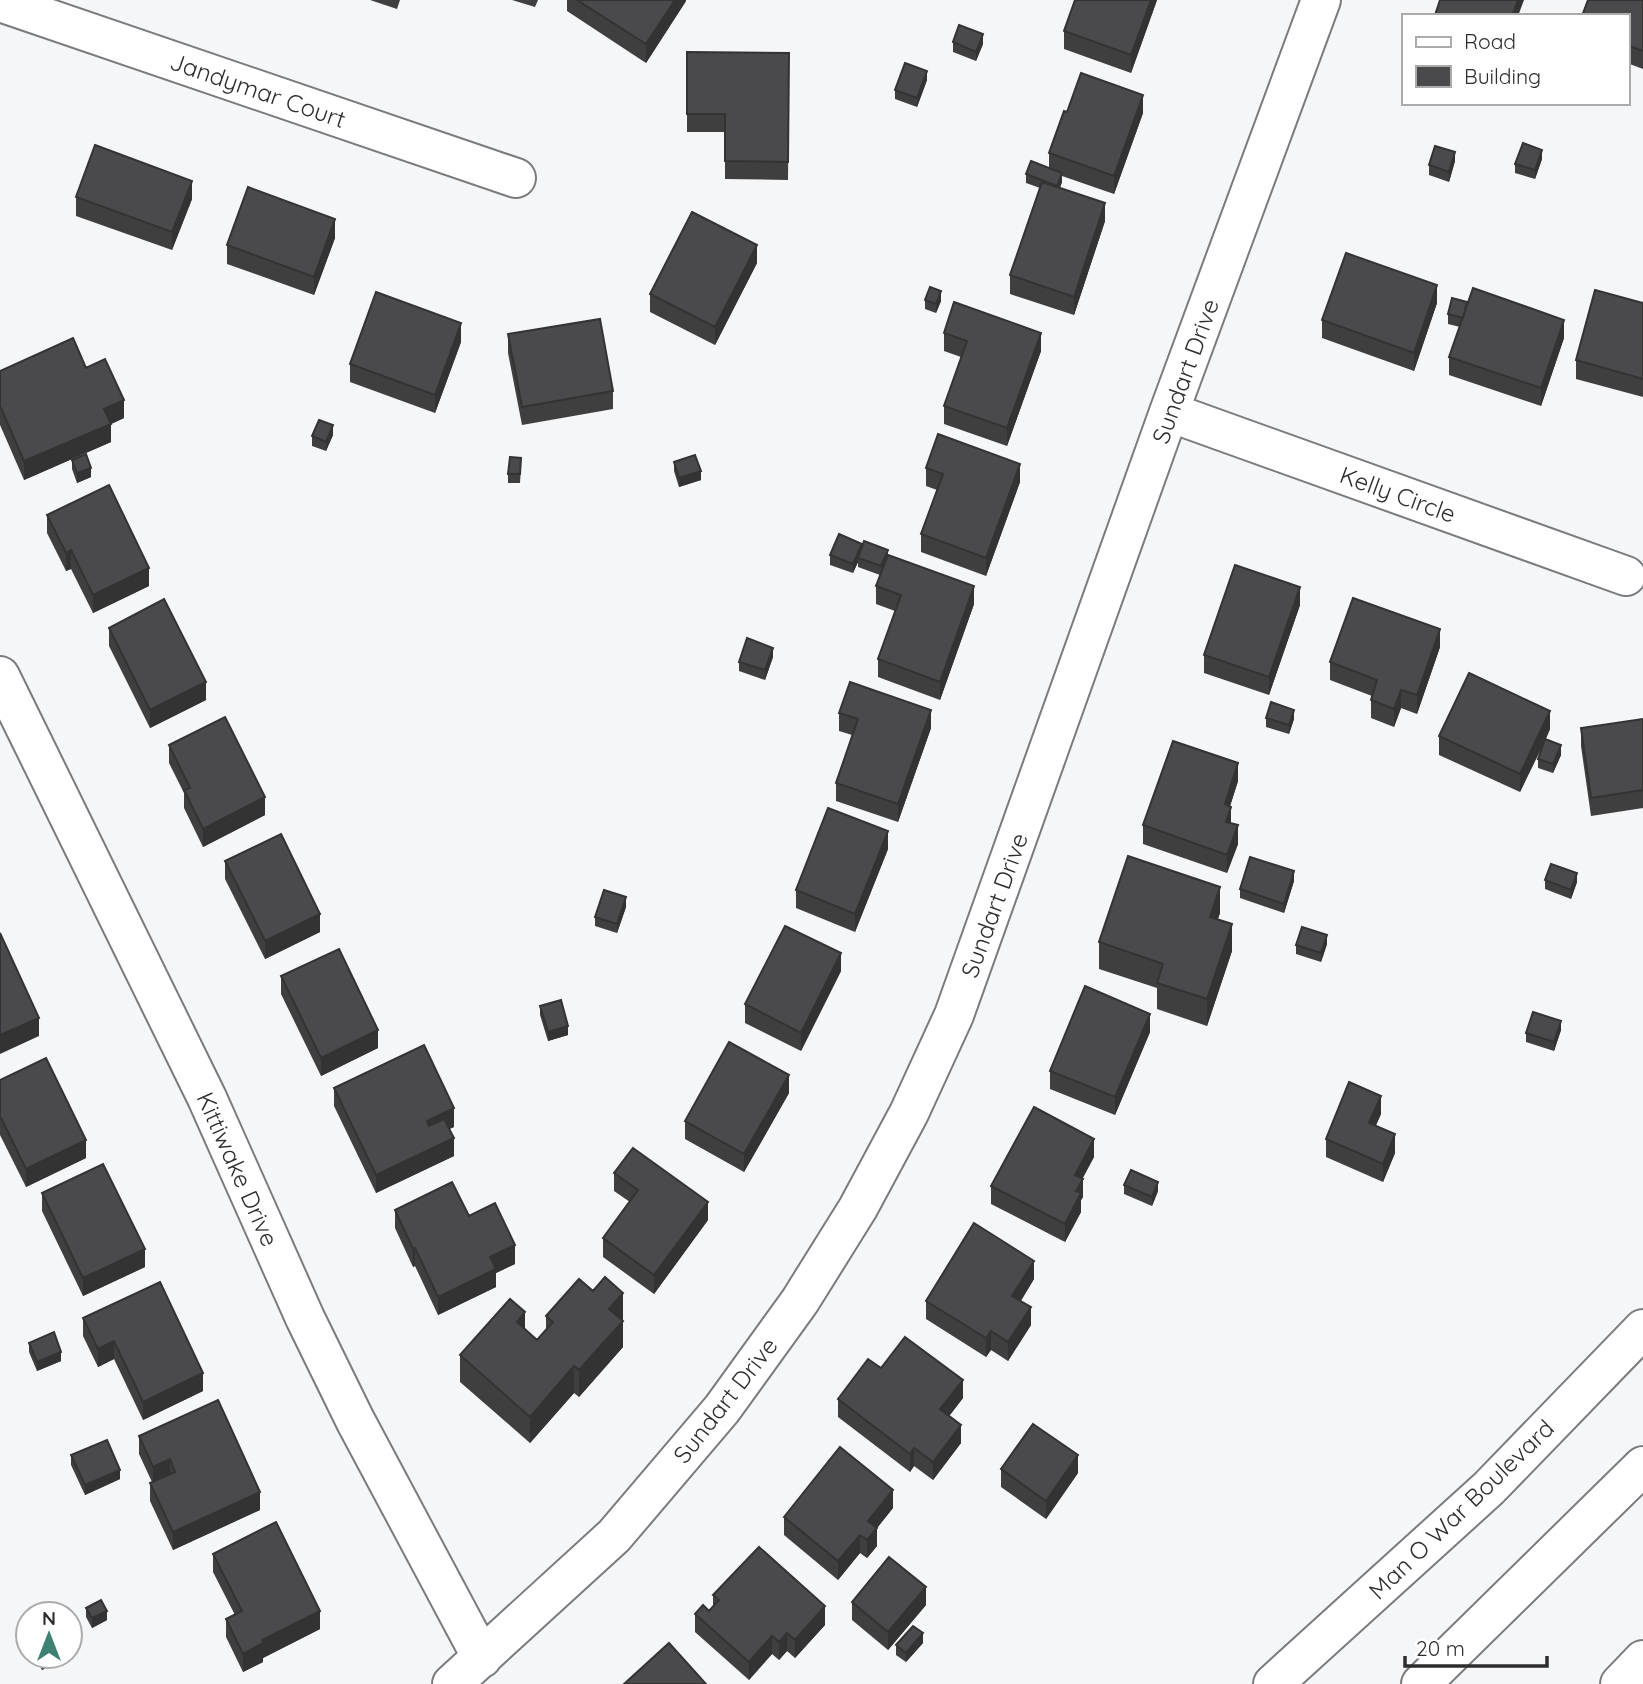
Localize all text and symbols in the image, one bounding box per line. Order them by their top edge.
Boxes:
legend [1402,14,1629,105]
text: Road [1464,28,1516,54]
street label: Jandymar Court [166,46,350,134]
text: Building [1464,63,1541,89]
street label: Sundart Drive [1145,295,1225,447]
street label: Kelly Circle [1336,459,1460,529]
street label: Sundart Drive [954,829,1034,981]
street label: Kittiwake Drive [191,1087,285,1251]
street label: Sundart Drive [666,1331,784,1469]
street label: Man O War Boulevard [1362,1413,1560,1605]
north arrow [14,1600,84,1670]
text: N [42,1606,56,1630]
scale bar [1405,1624,1547,1668]
text: 20 m [1416,1635,1465,1661]

